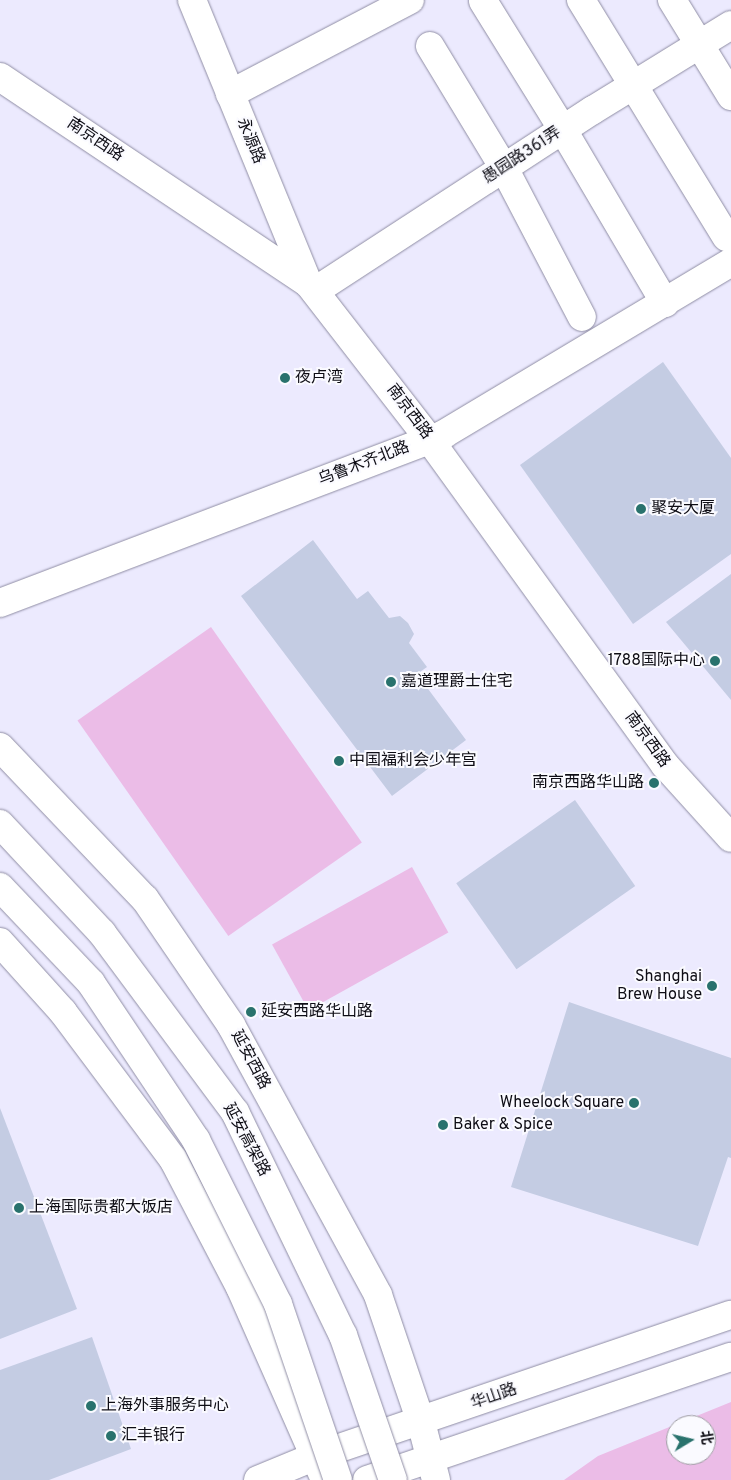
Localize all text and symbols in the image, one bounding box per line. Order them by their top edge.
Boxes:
street label: 南京西路 [63,114,127,166]
street label: 永源路 [232,115,268,167]
street label: 愚园路361弄 [479,124,565,188]
place label: 夜卢湾 [295,368,343,388]
marker: 夜卢湾 [279,372,291,384]
street label: 南京西路 [382,381,436,443]
street label: 乌鲁木齐北路 [316,438,412,490]
place label: 聚安大厦 [651,499,715,519]
marker: 聚安大厦 [635,503,647,515]
place label: 1788国际中心 [608,651,705,671]
marker: 1788国际中心 [709,655,721,667]
place label: 嘉道理爵士住宅 [401,672,513,692]
marker: 嘉道理爵士住宅 [385,676,397,688]
street label: 南京西路 [620,708,674,772]
place label: 中国福利会少年宫 [349,751,477,771]
marker: 中国福利会少年宫 [333,755,345,767]
place label: 南京西路华山路 [532,773,644,793]
marker: 南京西路华山路 [648,777,660,789]
place label: Shanghai Brew House [617,967,702,1005]
marker: Shanghai Brew House [706,980,718,992]
place label: 延安西路华山路 [261,1002,373,1022]
marker: 延安西路华山路 [245,1006,257,1018]
street label: 延安西路 [227,1027,273,1093]
place label: Wheelock Square [500,1093,624,1113]
marker: Wheelock Square [628,1097,640,1109]
street label: 延安高架路 [219,1100,273,1180]
place label: Baker & Spice [453,1115,553,1135]
marker: Baker & Spice [437,1119,449,1131]
place label: 上海国际贵都大饭店 [29,1198,173,1218]
marker: 上海国际贵都大饭店 [13,1202,25,1214]
street label: 华山路 [468,1380,520,1414]
place label: 上海外事服务中心 [101,1396,229,1416]
marker: 上海外事服务中心 [85,1400,97,1412]
north arrow [666,1415,716,1465]
place label: 汇丰银行 [121,1426,185,1446]
text: 北 [696,1429,715,1446]
marker: 汇丰银行 [105,1430,117,1442]

